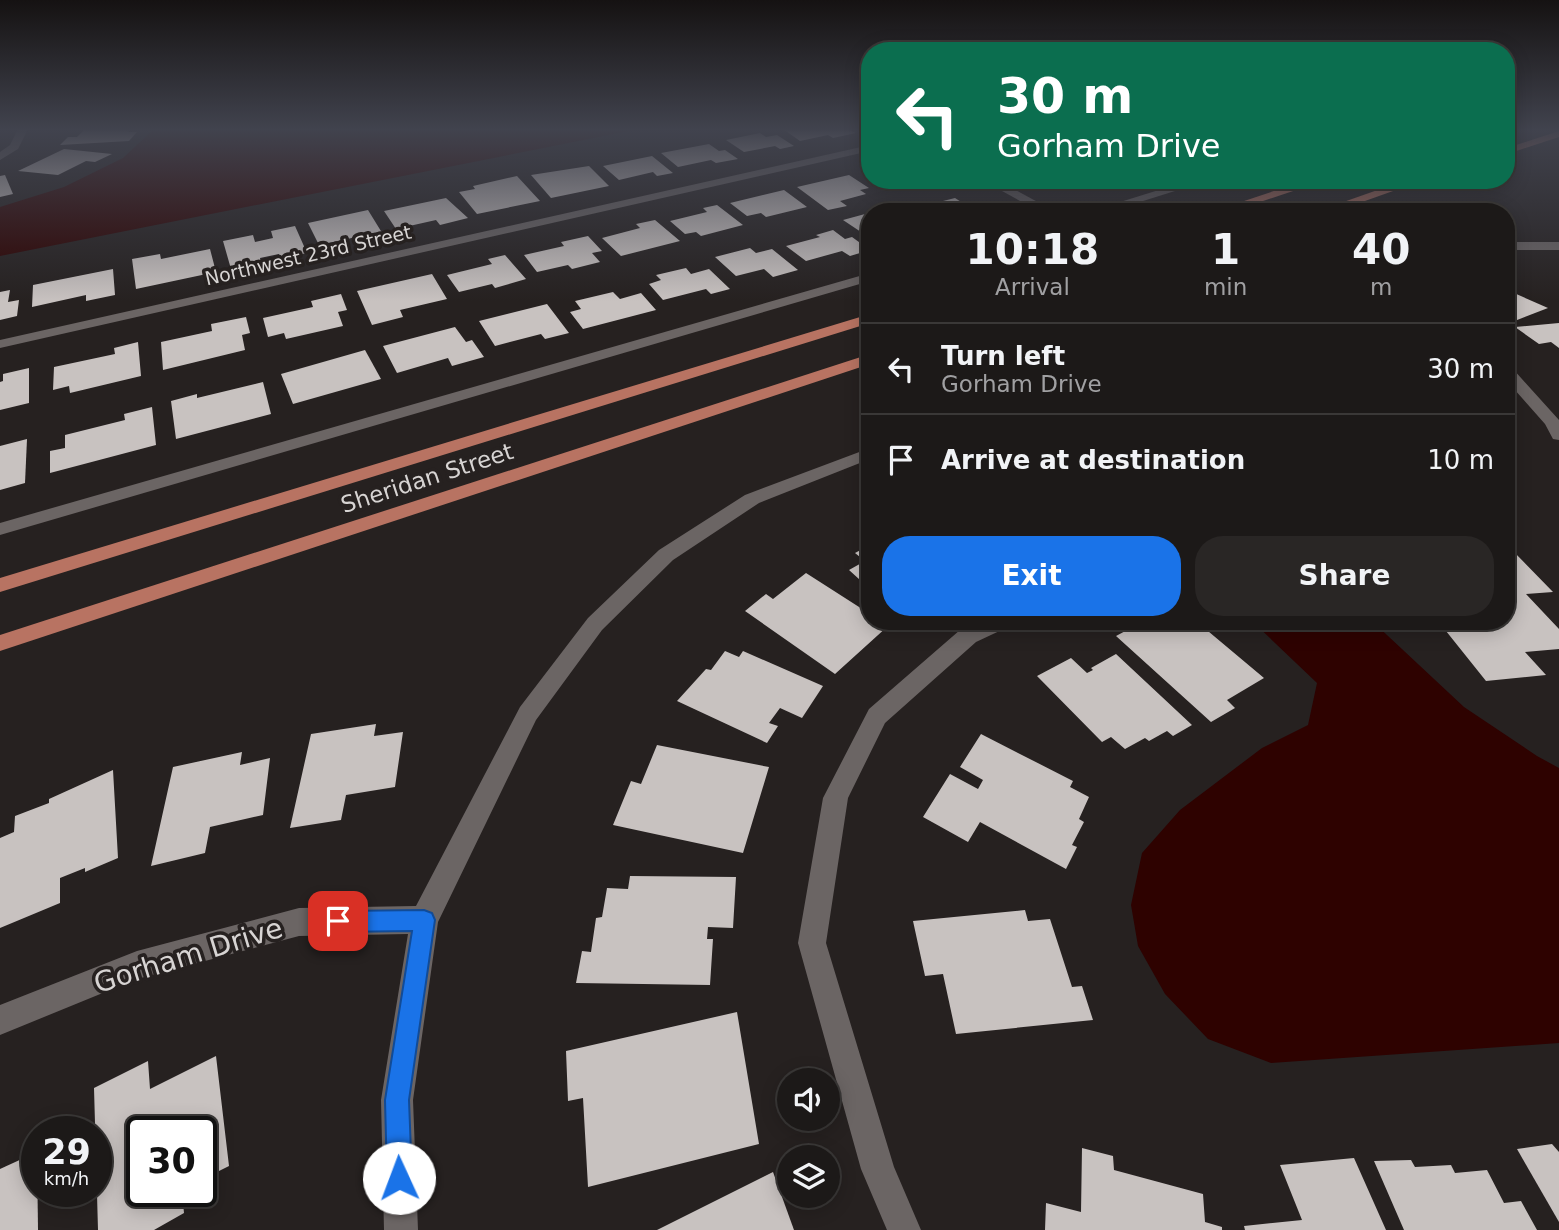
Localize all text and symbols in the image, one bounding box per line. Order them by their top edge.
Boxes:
text: 30 m [997,68,1133,125]
icon: left [882,70,973,161]
text: Gorham Drive [997,127,1221,165]
street label: Northwest 23rd Street [203,221,413,289]
text: 10:18 [966,225,1099,274]
text: 1 [1211,225,1240,274]
text: 40 [1352,225,1410,274]
text: Arrival [995,274,1070,300]
text: min [1204,274,1247,300]
text: m [1370,274,1392,300]
text: Turn left [941,341,1065,371]
icon: left [882,350,920,388]
text: 30 m [1427,354,1494,384]
text: Gorham Drive [941,371,1102,397]
street label: Sheridan Street [338,438,516,518]
icon: arrive [882,441,920,479]
text: Arrive at destination [941,445,1245,475]
text: 10 m [1427,445,1494,475]
button: Exit [882,536,1181,616]
button: Share [1195,536,1494,616]
pin [308,891,368,951]
icon: arrive [319,902,357,940]
street label: Gorham Drive [90,911,286,1000]
map controls [777,1068,840,1208]
button: sound [777,1068,840,1131]
speed limit sign: 30 [126,1116,217,1207]
text: 29 [42,1132,91,1172]
position arrow [362,1141,436,1215]
button: layers [777,1145,840,1208]
text: km/h [44,1168,89,1189]

